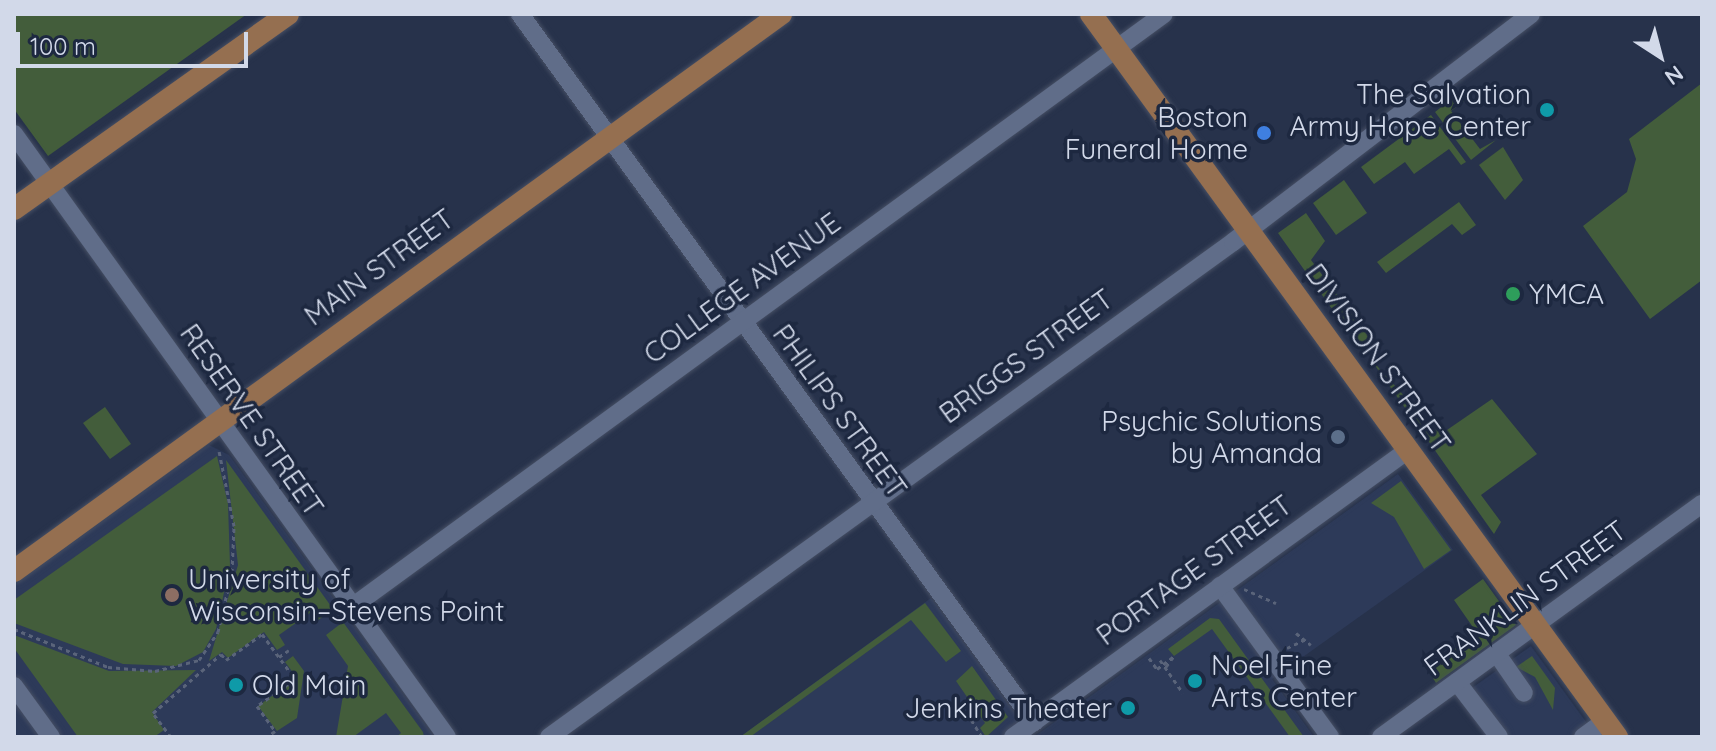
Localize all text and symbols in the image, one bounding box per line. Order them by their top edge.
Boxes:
scale bar [20,16,252,66]
north arrow [1620,16,1700,96]
text: 100 m [30,31,96,61]
text: N [1659,59,1689,91]
place label: The Salvation Army Hope Center [1289,77,1531,143]
place label: Boston Funeral Home [1065,100,1248,166]
marker: The Salvation Army Hope Center [1538,101,1556,119]
marker: Boston Funeral Home [1255,124,1273,142]
street label: MAIN STREET [298,202,460,332]
street label: COLLEGE AVENUE [637,205,847,371]
street label: DIVISION STREET [1298,257,1458,459]
place label: YMCA [1529,277,1604,311]
street label: BRIGGS STREET [933,282,1119,430]
marker: YMCA [1504,285,1522,303]
street label: RESERVE STREET [173,317,331,523]
street label: PHILIPS STREET [766,318,914,504]
place label: Psychic Solutions by Amanda [1101,404,1322,470]
marker: Psychic Solutions by Amanda [1329,428,1347,446]
street label: PORTAGE STREET [1090,488,1298,652]
street label: FRANKLIN STREET [1417,513,1633,683]
place label: University of Wisconsin–Stevens Point [188,562,505,628]
marker: University of Wisconsin–Stevens Point [163,586,181,604]
place label: Noel Fine Arts Center [1211,648,1357,714]
place label: Old Main [252,668,367,702]
marker: Noel Fine Arts Center [1186,672,1204,690]
marker: Old Main [227,676,245,694]
place label: Jenkins Theater [904,691,1112,725]
marker: Jenkins Theater [1119,699,1137,717]

